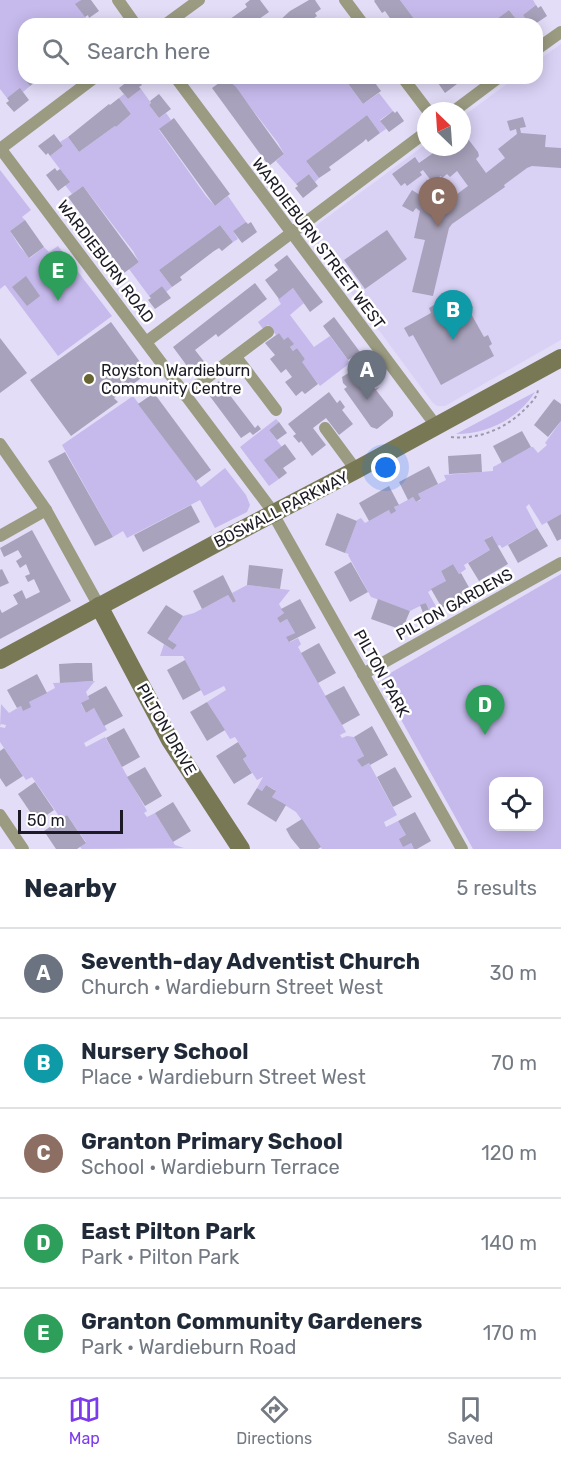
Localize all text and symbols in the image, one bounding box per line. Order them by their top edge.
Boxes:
search box [18,18,543,84]
icon: search [39,35,72,68]
text: Search here [87,38,210,65]
north arrow [417,102,471,156]
street label: WARDIEBURN STREET WEST [248,154,389,333]
pin: C [418,178,458,227]
street label: WARDIEBURN ROAD [54,196,158,326]
pin: E [38,252,78,301]
pin: B [434,290,472,340]
pin: A [348,350,386,400]
place label: Royston Wardieburn Community Centre [101,361,250,398]
marker: Royston Wardieburn Community Centre [82,372,96,386]
your location [371,453,400,482]
street label: BOSWALL PARKWAY [211,467,352,552]
street label: PILTON GARDENS [393,565,516,644]
street label: PILTON PARK [350,626,414,721]
street label: PILTON DRIVE [133,680,200,778]
pin: D [466,686,504,735]
map controls [489,777,543,831]
button: locate [489,777,543,831]
scale bar [18,807,123,834]
text: 50 m [27,811,65,830]
text: Nearby [24,873,117,904]
text: 5 results [456,876,537,900]
text: Seventh-day Adventist Church [81,948,420,975]
text: A [36,961,51,985]
text: 30 m [490,961,537,985]
text: Church · Wardieburn Street West [81,975,383,999]
text: Nursery School [81,1038,248,1065]
text: B [36,1051,51,1075]
text: 70 m [491,1051,537,1075]
text: Place · Wardieburn Street West [81,1065,366,1089]
text: Granton Primary School [81,1128,343,1155]
text: C [36,1141,51,1165]
text: 120 m [481,1141,537,1165]
text: School · Wardieburn Terrace [81,1155,340,1179]
text: East Pilton Park [81,1218,256,1245]
text: D [36,1231,51,1255]
text: 140 m [481,1231,537,1255]
text: Park · Pilton Park [81,1245,239,1269]
text: Granton Community Gardeners [81,1308,422,1335]
text: E [37,1321,50,1345]
text: 170 m [483,1321,537,1345]
text: Park · Wardieburn Road [81,1335,296,1359]
tab: Map [68,1393,101,1448]
tab: Directions [236,1393,312,1448]
tab: Saved [448,1393,493,1448]

